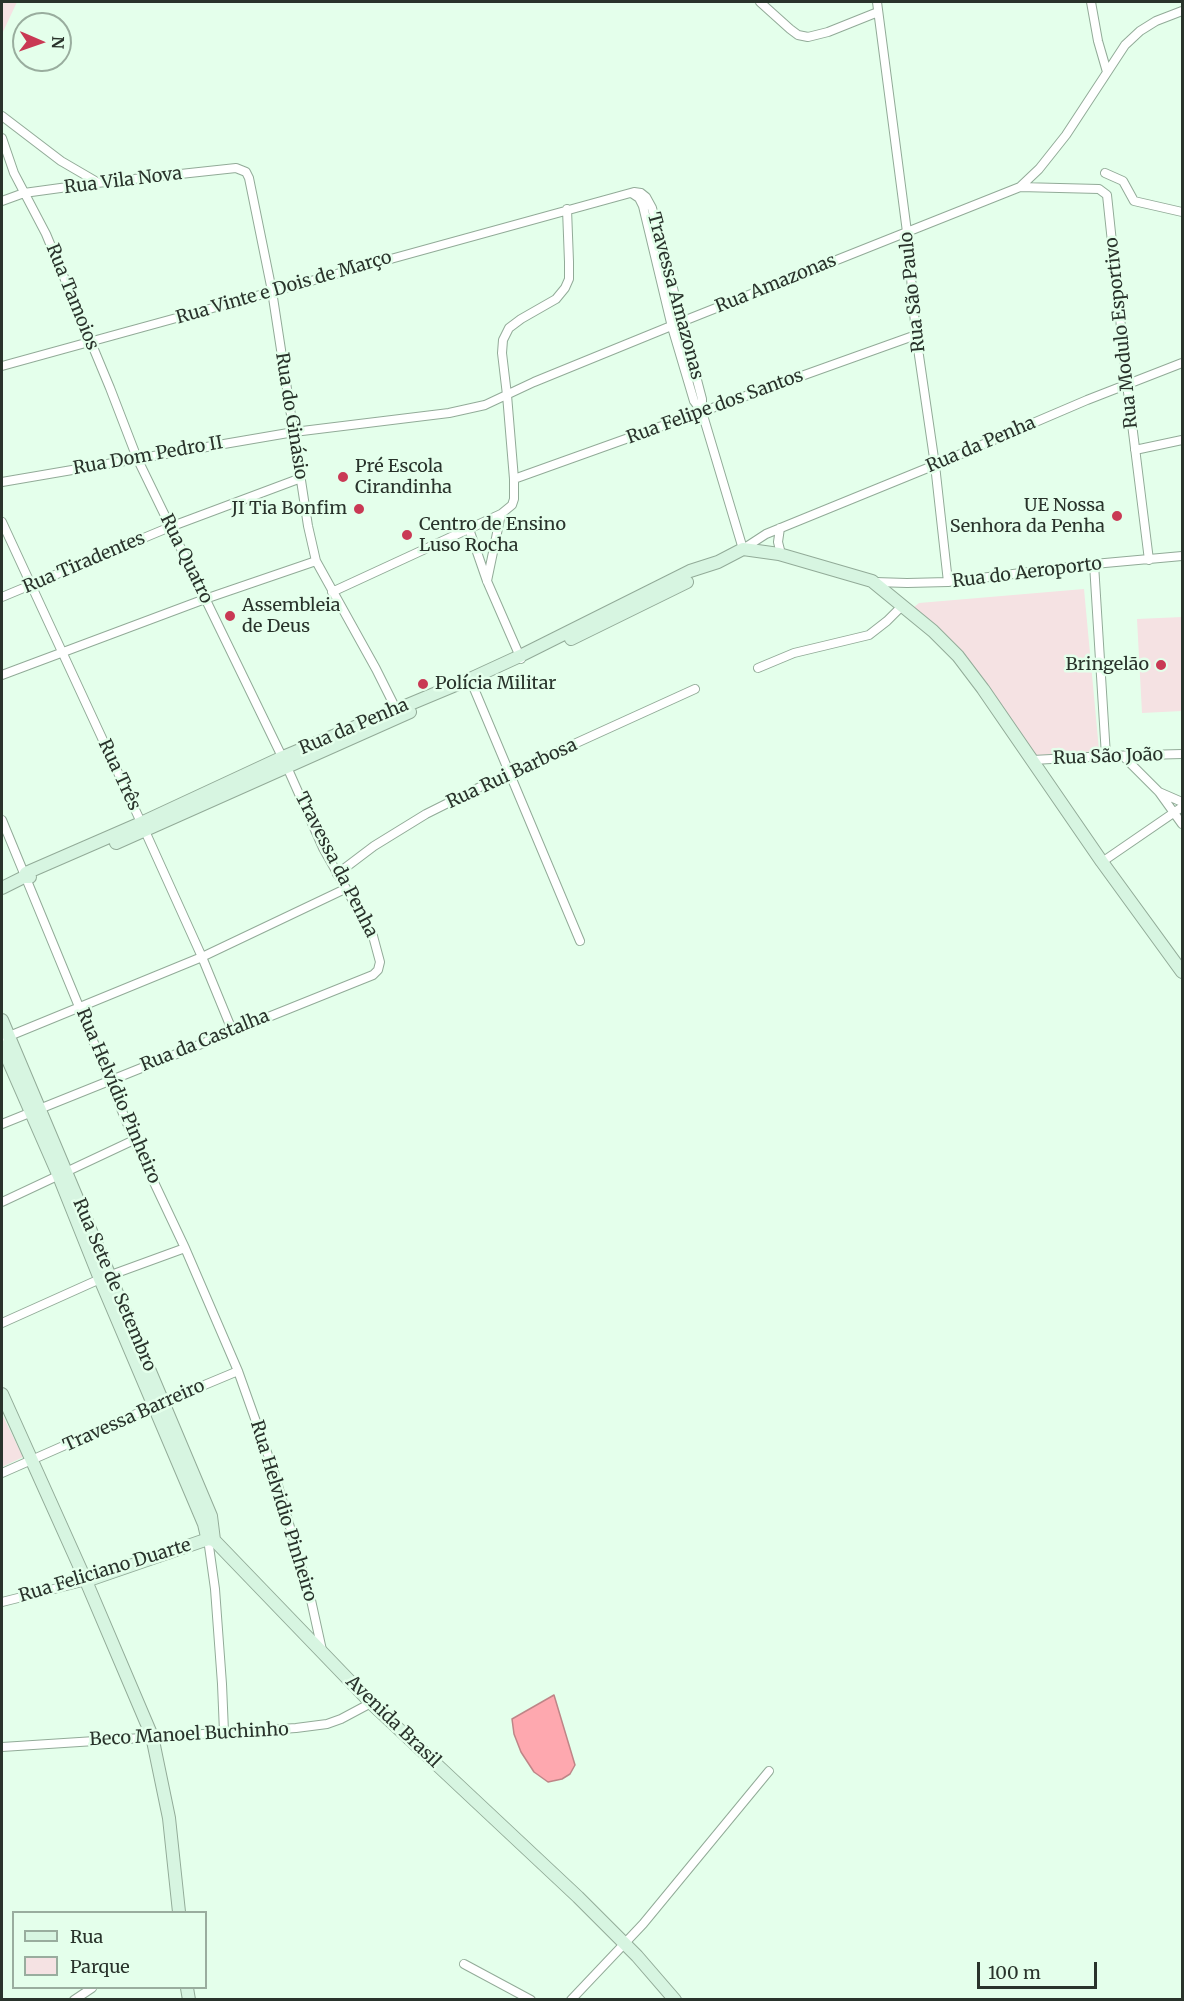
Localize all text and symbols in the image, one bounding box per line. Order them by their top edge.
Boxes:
north arrow [12,12,72,72]
text: N [48,36,68,49]
street label: Rua Vila Nova [63,163,183,199]
street label: Travessa Amazonas [642,210,708,382]
street label: Rua São Paulo [896,231,930,353]
street label: Rua Modulo Esportivo [1101,236,1143,430]
street label: Rua Tamoios [41,241,103,353]
street label: Rua Vinte e Dois de Março [174,247,394,329]
street label: Rua Amazonas [712,250,840,318]
street label: Rua do Ginásio [270,351,312,481]
street label: Rua Felipe dos Santos [624,365,806,449]
street label: Rua da Penha [923,412,1039,478]
street label: Rua Dom Pedro II [71,432,225,480]
place label: Pré Escola Cirandinha [355,456,452,498]
marker: Pré Escola Cirandinha [336,470,350,484]
place label: UE Nossa Senhora da Penha [950,495,1105,538]
place label: JI Tia Bonfim [232,498,347,520]
marker: JI Tia Bonfim [352,502,366,516]
marker: UE Nossa Senhora da Penha [1110,509,1124,523]
street label: Rua Quatro [155,511,217,607]
place label: Centro de Ensino Luso Rocha [419,514,566,556]
street label: Rua Tiradentes [20,528,148,598]
marker: Centro de Ensino Luso Rocha [400,528,414,542]
street label: Rua do Aeroporto [951,553,1103,593]
place label: Assembleia de Deus [242,595,340,638]
marker: Assembleia de Deus [223,609,237,623]
place label: Bringelão [1065,654,1149,676]
marker: Bringelão [1154,658,1168,672]
place label: Polícia Militar [435,673,556,695]
marker: Polícia Militar [416,677,430,691]
street label: Rua da Penha [296,694,412,760]
street label: Rua Rui Barbosa [443,734,581,814]
street label: Rua Três [93,736,145,814]
street label: Rua São João [1053,744,1163,770]
street label: Travessa da Penha [290,789,382,941]
street label: Rua Helvídio Pinheiro [71,1005,165,1187]
street label: Rua da Castalha [138,1005,272,1077]
street label: Rua Sete de Setembro [68,1195,160,1375]
street label: Travessa Barreiro [60,1375,208,1457]
street label: Rua Helvidio Pinheiro [245,1418,321,1604]
street label: Rua Feliciano Duarte [16,1535,194,1607]
street label: Avenida Brasil [341,1671,445,1773]
street label: Beco Manoel Buchinho [89,1719,289,1751]
legend [12,1911,207,1989]
text: Rua [70,1925,103,1948]
scale bar [980,1950,1100,1988]
text: Parque [70,1955,130,1978]
text: 100 m [988,1961,1041,1984]

